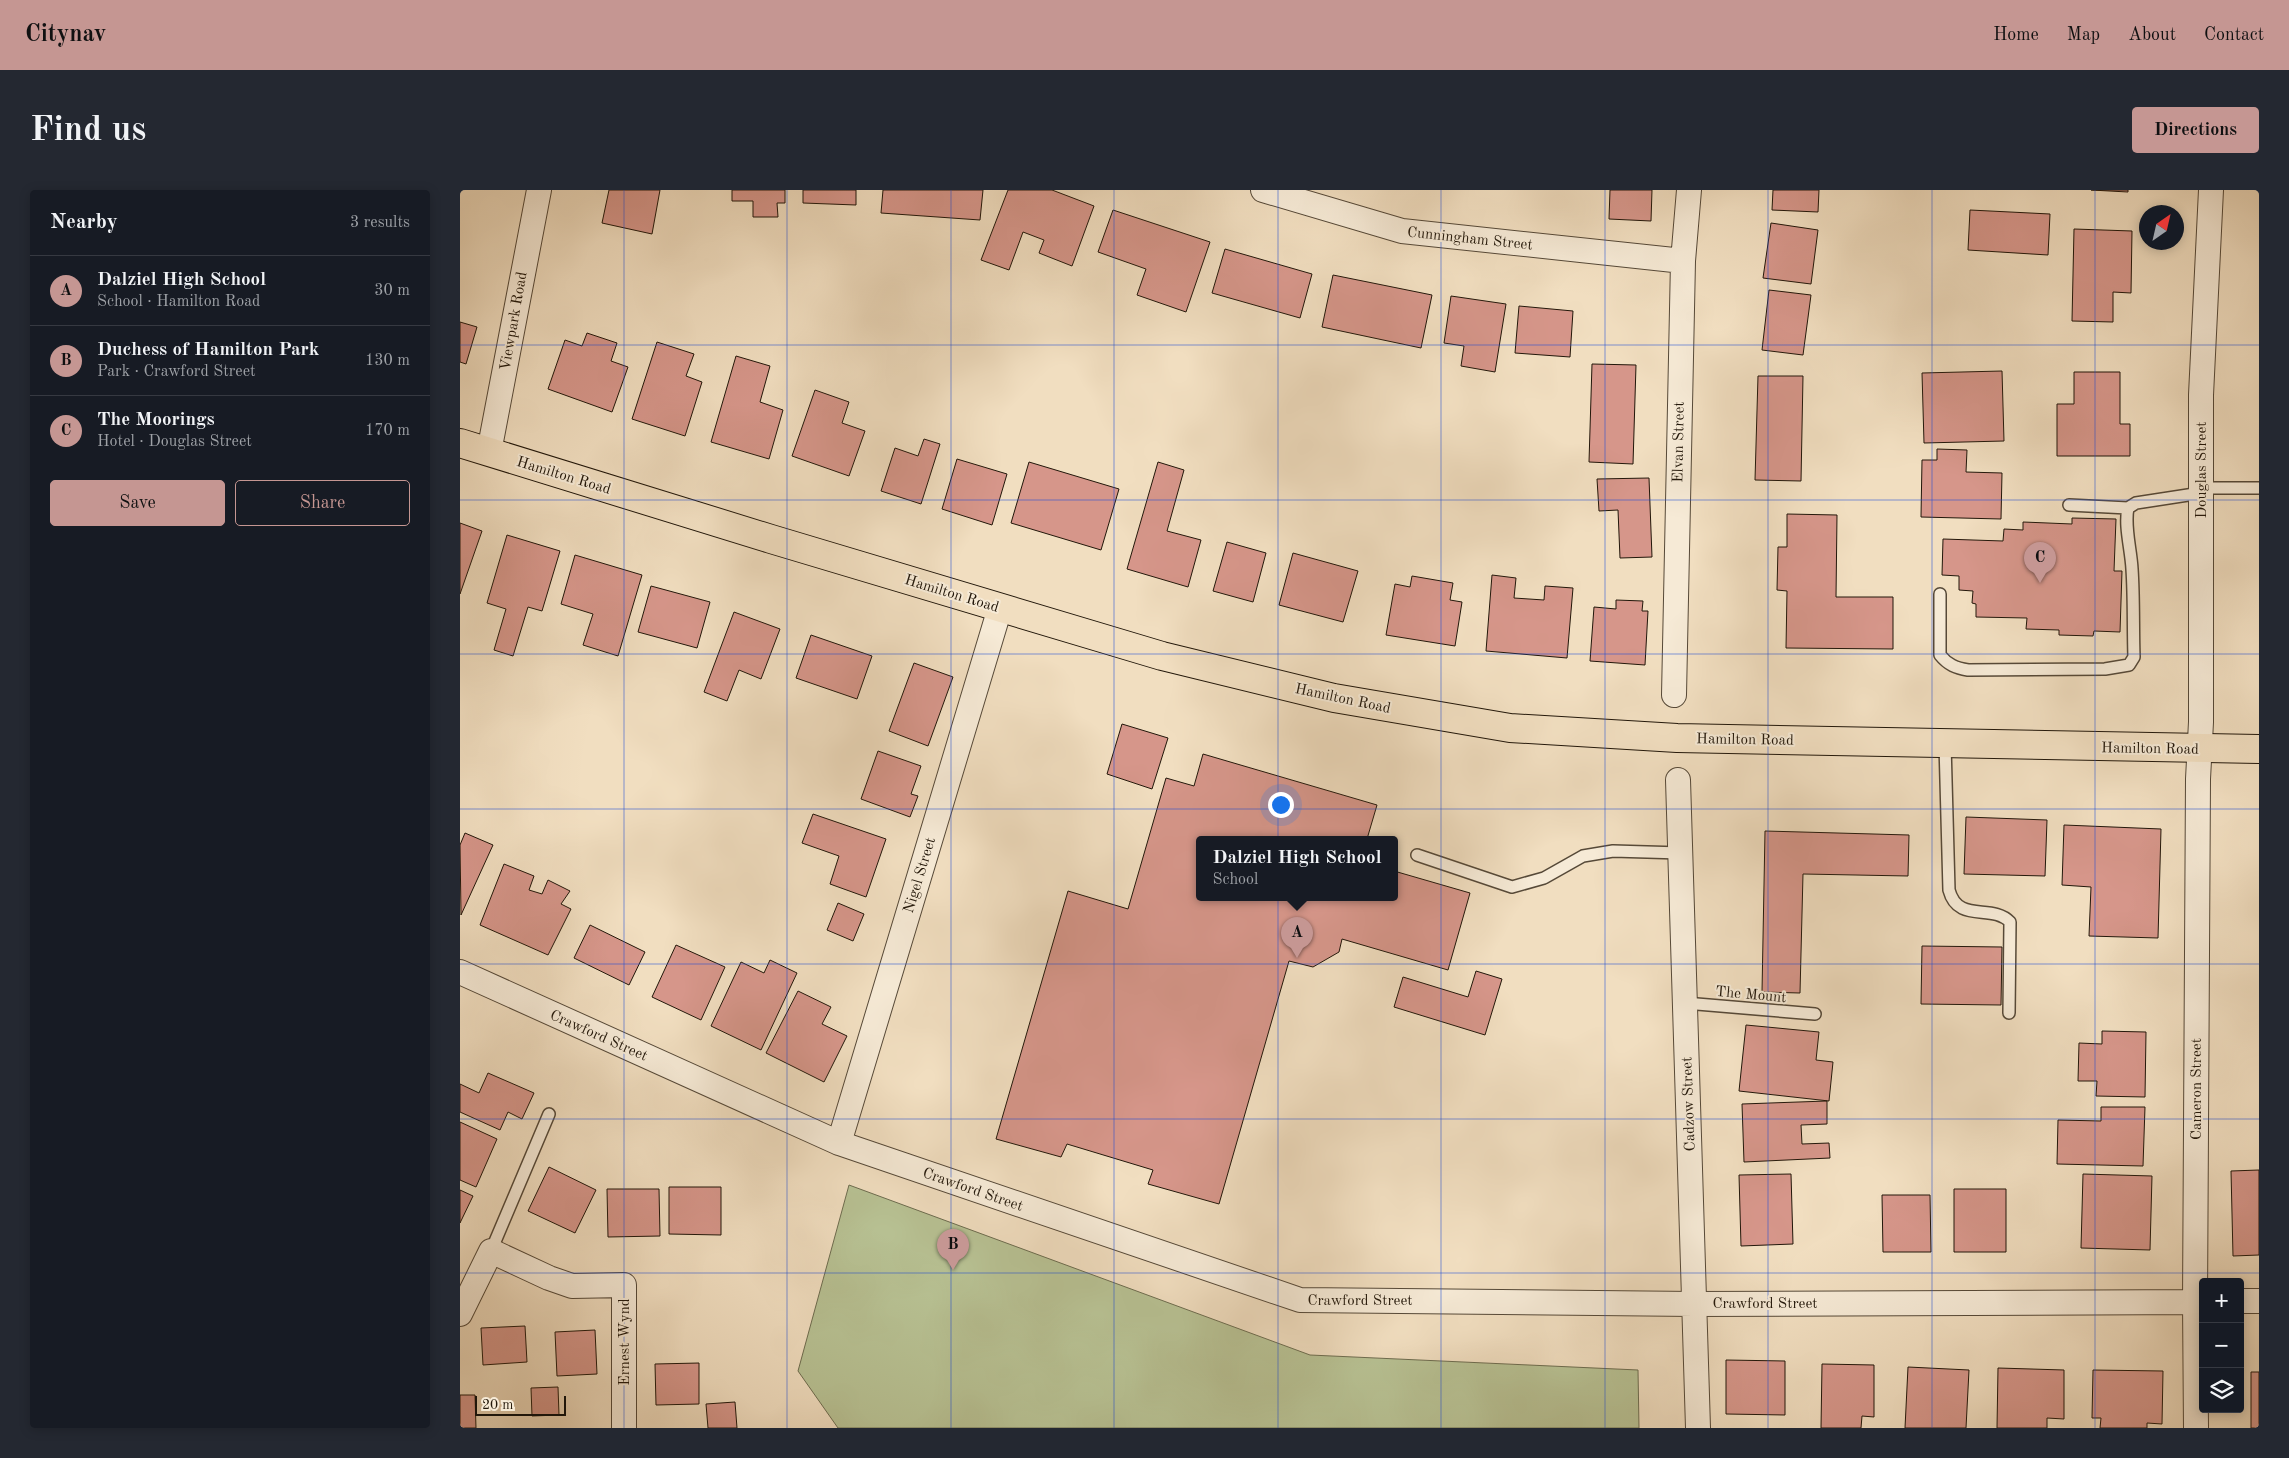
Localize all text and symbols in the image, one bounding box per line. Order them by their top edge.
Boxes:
text: Citynav [25,23,106,47]
text: Home [1993,26,2039,44]
text: Map [2067,26,2100,44]
text: About [2128,26,2176,44]
text: Contact [2204,26,2264,44]
button: Directions [2132,107,2259,153]
text: Find us [30,113,146,148]
north arrow [2139,205,2184,250]
text: Nearby [50,212,118,233]
text: 3 results [350,215,410,231]
street label: Cunningham Street [1406,225,1533,254]
street label: Viewpark Road [498,270,531,372]
text: Dalziel High School [97,271,266,290]
text: A [60,283,72,299]
text: 30 m [374,283,410,299]
text: School · Hamilton Road [97,294,260,310]
text: Duchess of Hamilton Park [97,341,320,360]
text: B [60,353,72,369]
text: 130 m [365,353,410,369]
text: Park · Crawford Street [97,364,256,380]
street label: Elvan Street [1671,401,1688,483]
text: The Moorings [97,411,215,430]
street label: Douglas Street [2195,421,2210,519]
text: C [61,423,71,439]
text: 170 m [365,423,410,439]
text: Hotel · Douglas Street [97,434,252,450]
street label: Hamilton Road [515,455,613,498]
button: Save [50,480,225,526]
button: Share [235,480,410,526]
pin: C [2024,542,2056,583]
street label: Hamilton Road [903,573,1001,616]
street label: Hamilton Road [1293,682,1392,717]
street label: Hamilton Road [1696,732,1794,749]
street label: Hamilton Road [2101,741,2199,758]
your location [1268,792,1294,818]
street label: Nigel Street [902,836,939,915]
popup [1196,836,1398,901]
text: Dalziel High School [1212,849,1382,868]
text: School [1212,872,1258,888]
pin: A [1281,917,1313,958]
street label: The Mount [1715,985,1787,1006]
street label: Crawford Street [547,1008,650,1065]
street label: Cameron Street [2190,1038,2205,1140]
street label: Cadzow Street [1680,1056,1699,1152]
street label: Crawford Street [920,1166,1025,1215]
pin: B [937,1229,969,1270]
map controls [2199,1278,2244,1413]
button: + [2199,1278,2244,1323]
street label: Crawford Street [1307,1294,1413,1309]
street label: Crawford Street [1712,1297,1818,1312]
street label: Ernest Wynd [618,1298,633,1386]
button: − [2199,1323,2244,1368]
button: layers [2199,1368,2244,1413]
scale bar [475,1393,566,1416]
text: 20 m [482,1398,513,1412]

